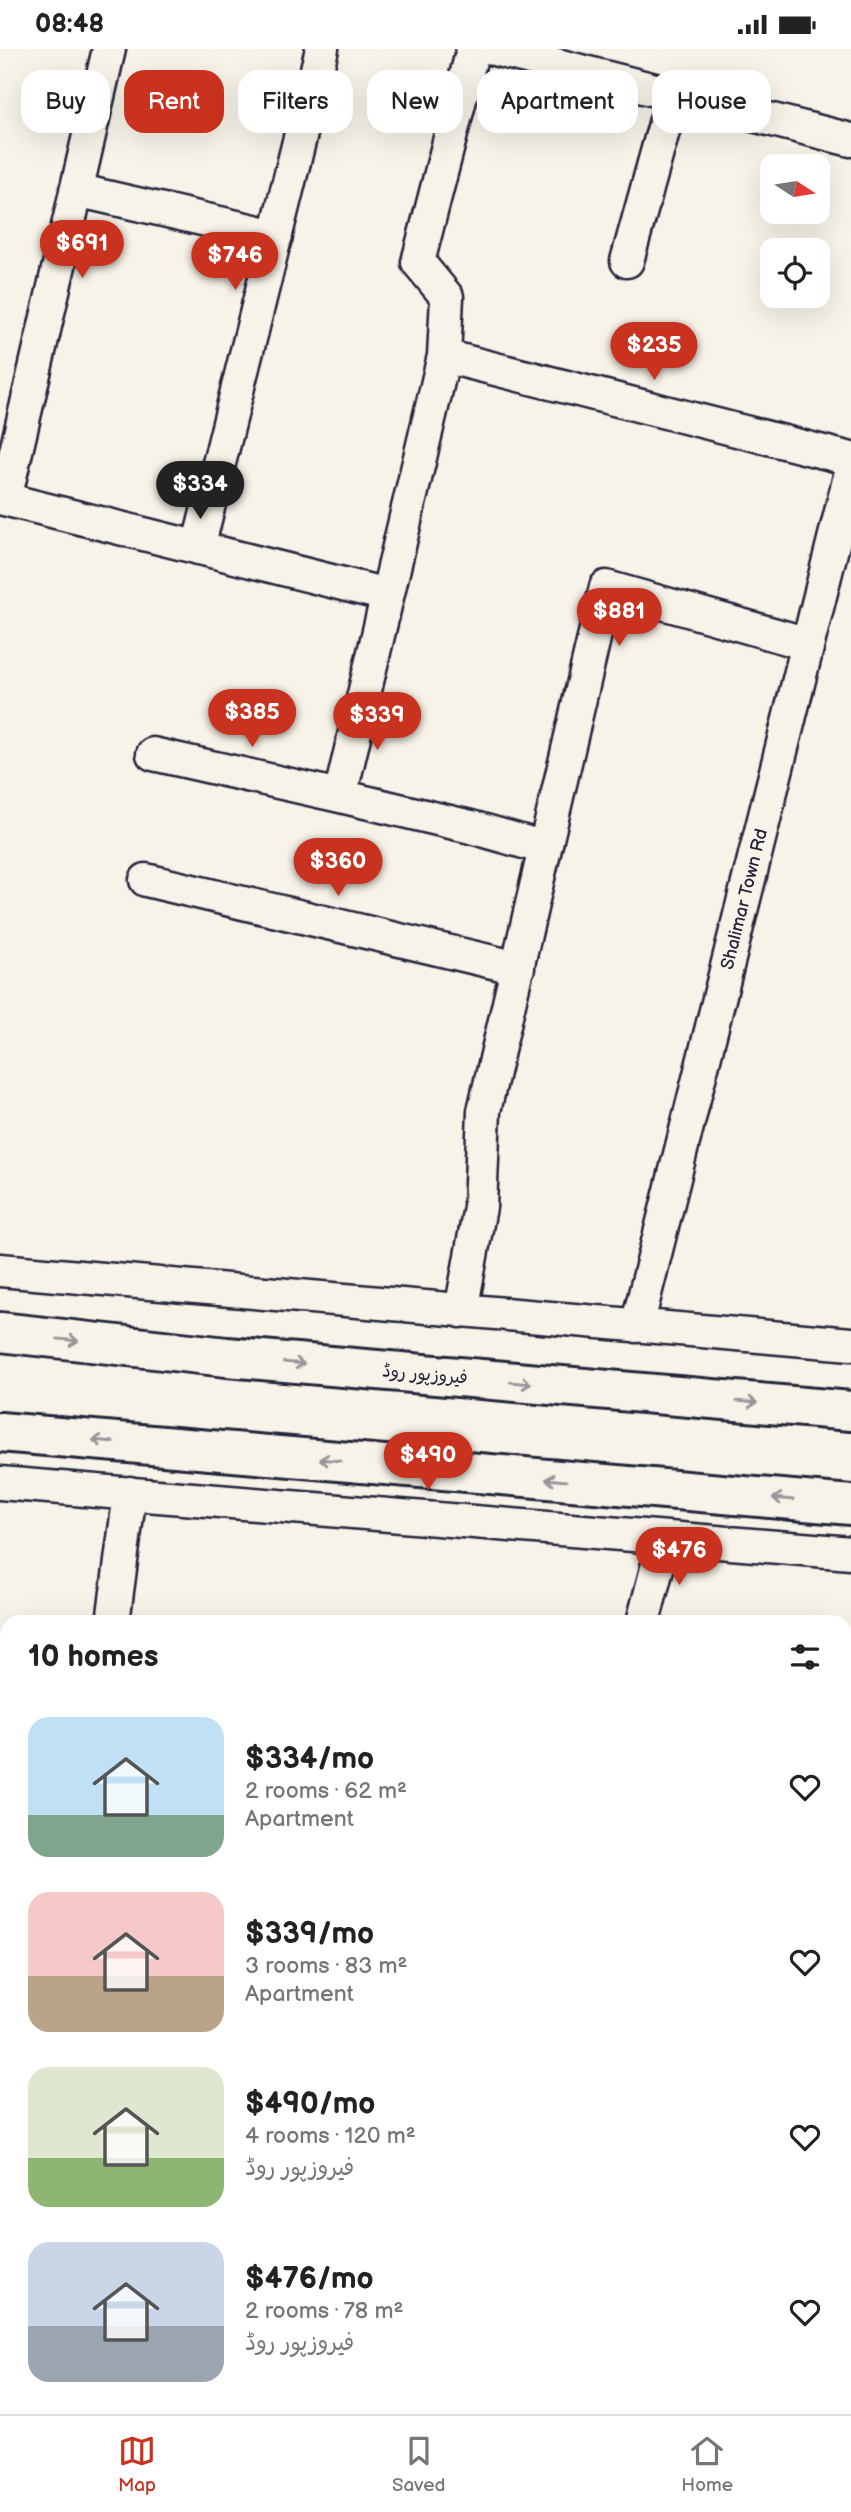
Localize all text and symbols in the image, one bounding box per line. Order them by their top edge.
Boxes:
text: 08:48 [35,9,104,40]
chip: Buy [21,70,110,133]
chip: Rent [124,70,224,133]
chip: Filters [238,70,353,133]
chip: New [367,70,463,133]
chip: Apartment [477,70,638,133]
chip: House [652,70,771,133]
north arrow [760,154,830,224]
map controls [760,154,830,308]
pin: $691 [41,221,123,280]
text: $691 [56,229,108,257]
pin: $746 [194,233,276,292]
button: locate [760,238,830,308]
text: $746 [207,241,263,269]
pin: $235 [613,323,695,382]
text: $235 [626,331,682,359]
pin: $334 [159,461,241,521]
text: $334 [172,470,228,498]
pin: $881 [578,589,660,648]
text: $881 [593,597,645,625]
pin: $385 [211,689,293,749]
pin: $339 [336,693,418,752]
text: $385 [224,698,280,726]
text: $339 [349,701,405,729]
street label: Shalimar Town Rd [717,827,772,972]
pin: $360 [297,839,379,898]
text: $360 [310,847,366,875]
one-way arrow [56,1333,79,1346]
one-way arrow [282,1357,305,1370]
street label: فیروزپور روڈ [381,1360,468,1390]
one-way arrow [509,1377,532,1390]
one-way arrow [736,1396,758,1409]
pin: $490 [387,1433,469,1492]
one-way arrow [92,1434,115,1447]
text: $490 [400,1441,456,1469]
one-way arrow [319,1453,342,1466]
one-way arrow [546,1473,568,1486]
one-way arrow [772,1493,795,1506]
pin: $476 [638,1527,720,1587]
text: $476 [651,1536,707,1564]
icon: filters [786,1638,824,1676]
text: 10 homes [28,1639,159,1675]
text: $334/mo [245,1741,374,1777]
icon: home [84,1745,168,1829]
icon: heart [786,1768,824,1806]
text: 2 rooms · 62 m² [245,1777,407,1805]
text: Apartment [245,1805,354,1833]
text: $339/mo [245,1916,374,1952]
icon: home [84,1920,168,2004]
icon: heart [786,1943,824,1981]
text: 3 rooms · 83 m² [245,1952,407,1980]
text: Apartment [245,1980,354,2008]
text: $490/mo [245,2086,375,2122]
icon: home [84,2095,168,2179]
icon: heart [786,2118,824,2156]
text: 4 rooms · 120 m² [245,2122,416,2150]
text: فیروزپور روڈ [245,2154,354,2182]
text: $476/mo [245,2261,374,2297]
icon: home [84,2270,168,2354]
icon: heart [786,2293,824,2331]
text: 2 rooms · 78 m² [245,2297,403,2325]
text: فیروزپور روڈ [245,2329,354,2357]
tab: Map [118,2432,156,2497]
tab: Saved [392,2432,445,2497]
tab: Home [681,2432,733,2497]

